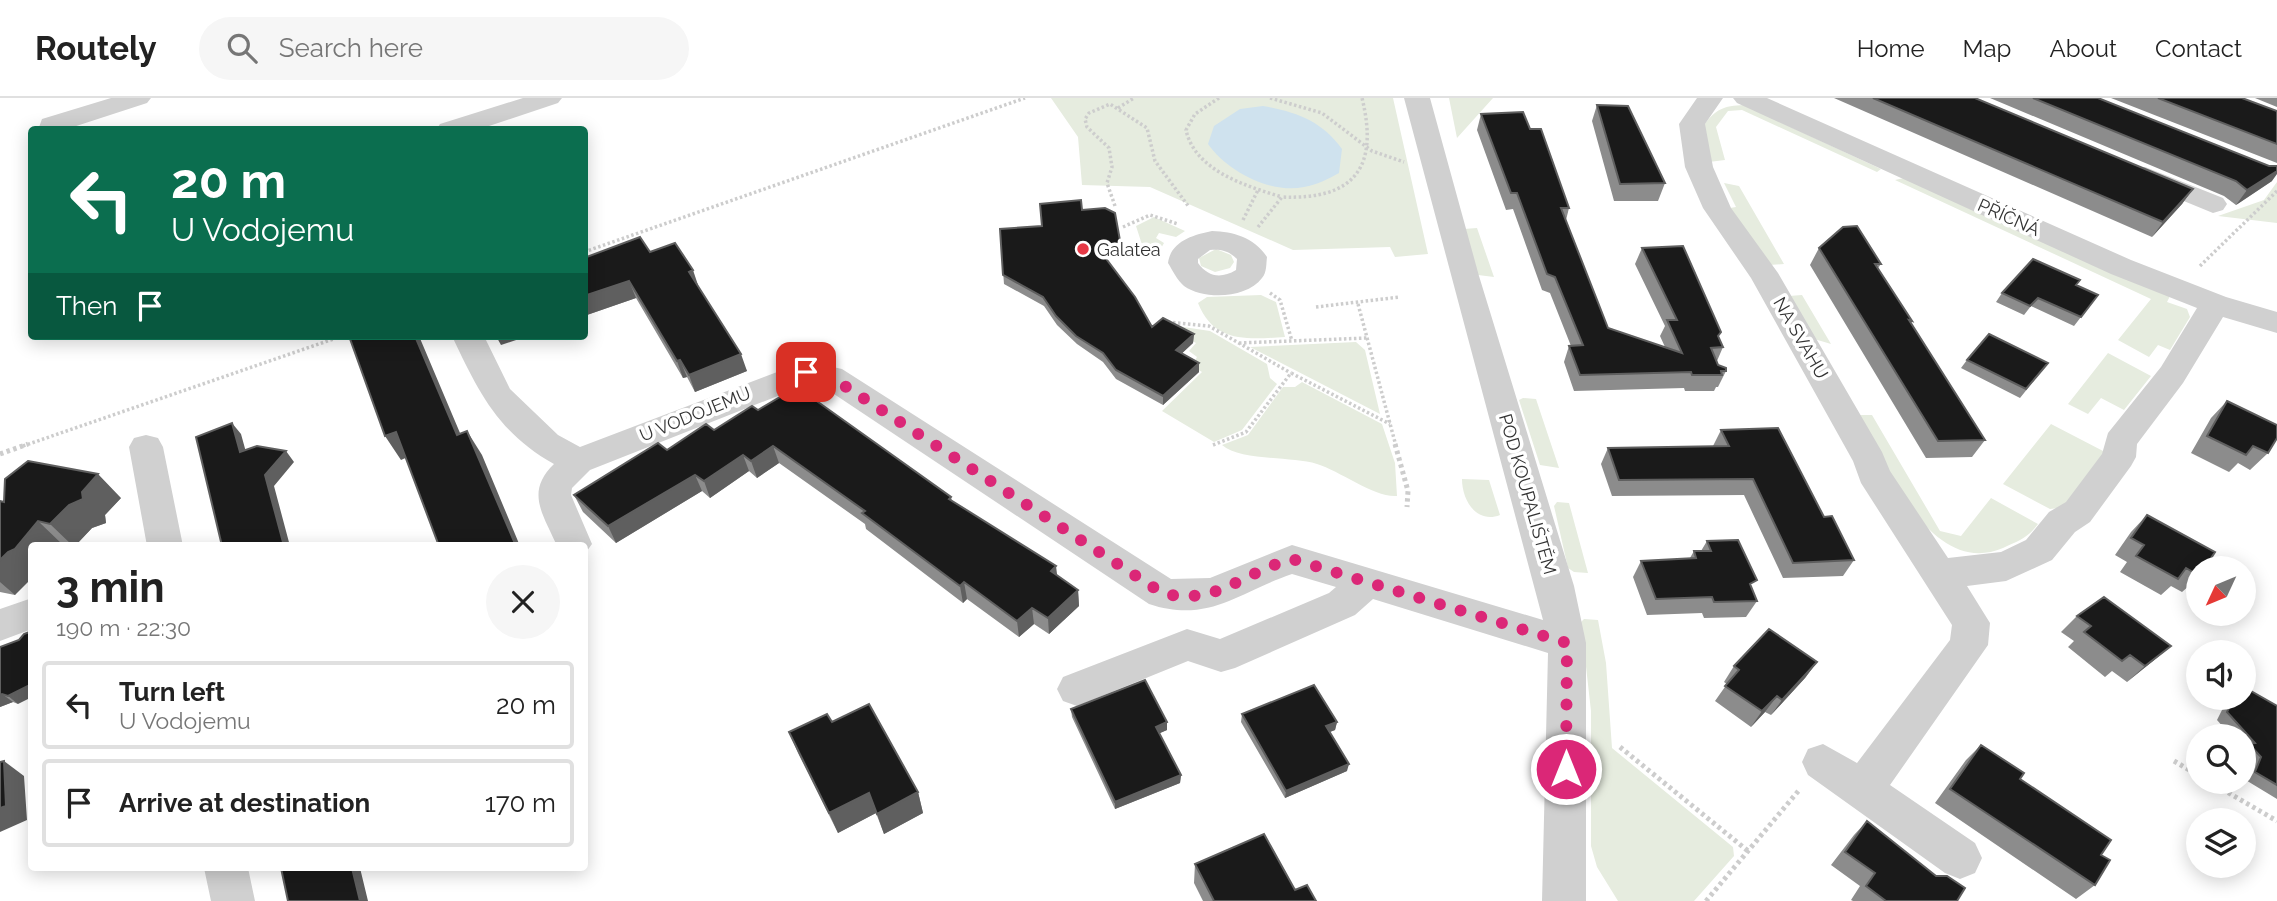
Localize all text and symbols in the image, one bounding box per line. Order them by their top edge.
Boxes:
search box [199,17,689,80]
text: Routely [35,29,157,68]
icon: search [223,29,261,67]
text: Search here [279,33,423,63]
text: Home [1857,34,1925,63]
text: Map [1963,34,2011,63]
text: About [2049,34,2117,63]
text: Contact [2155,34,2242,63]
text: 20 m [171,152,286,209]
icon: left [56,154,147,245]
street label: PŘÍČNÁ [1975,193,2044,240]
text: U Vodojemu [171,211,354,248]
place label: Galatea [1097,239,1161,260]
marker: Galatea [1075,241,1091,257]
icon: arrive [131,287,169,325]
text: Then [56,291,117,321]
street label: NA SVAHU [1769,293,1833,383]
pin [776,342,836,402]
icon: arrive [787,353,825,391]
street label: U VODOJEMU [636,382,754,446]
street label: POD KOUPALIŠTĚM [1495,411,1562,577]
north arrow [2186,556,2256,626]
map controls [2186,556,2256,878]
text: 3 min [56,563,165,612]
button: close [486,565,560,639]
text: 190 m · 22:30 [56,614,191,641]
button: sound [2186,640,2256,710]
text: Turn left [119,677,225,707]
icon: left [60,686,98,724]
text: 20 m [496,690,556,720]
text: U Vodojemu [119,707,251,734]
button: search [2186,724,2256,794]
position arrow [1529,732,1603,806]
icon: arrive [60,784,98,822]
text: Arrive at destination [119,788,370,818]
text: 170 m [485,788,556,818]
button: layers [2186,808,2256,878]

